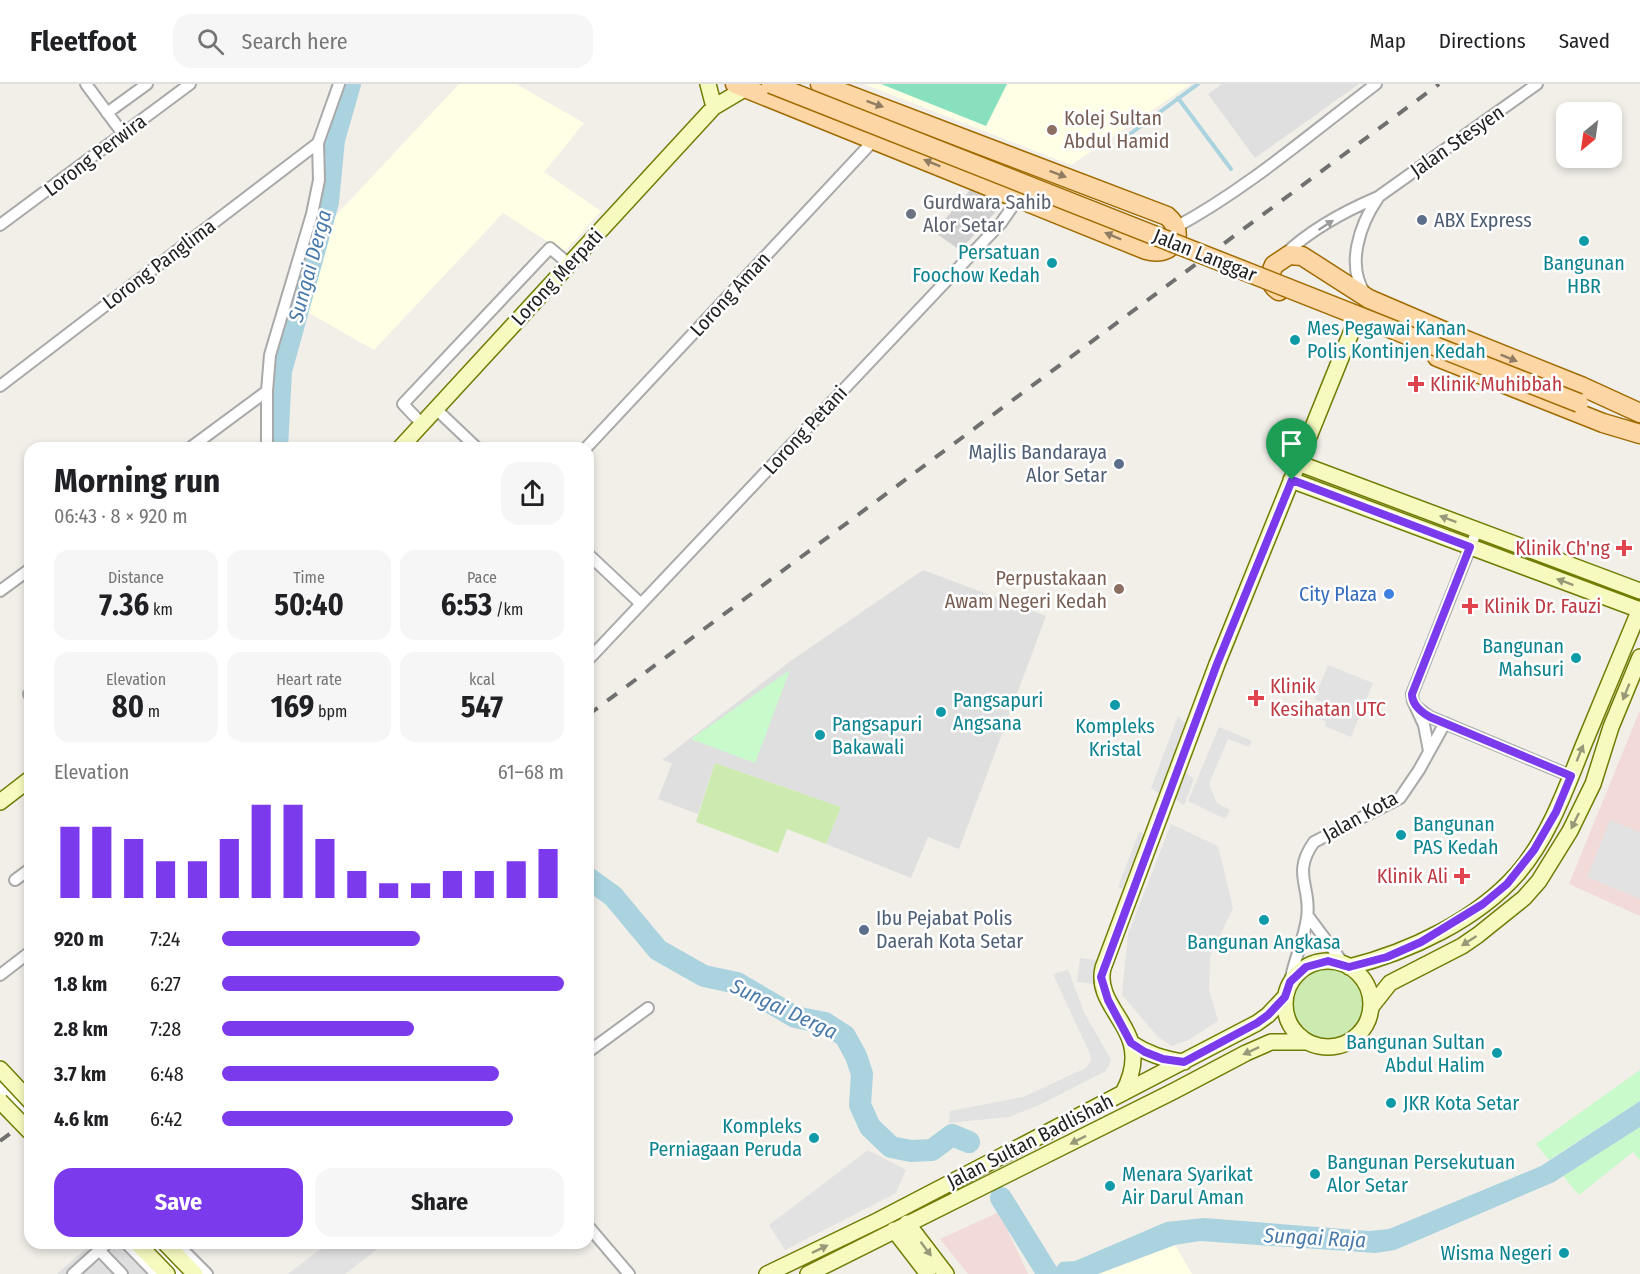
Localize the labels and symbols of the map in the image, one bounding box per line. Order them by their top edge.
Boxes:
one-way arrow [866,100,884,110]
street label: Jalan Stesyen [1406,100,1508,182]
north arrow [1556,102,1622,168]
place label: Kolej Sultan Abdul Hamid [1064,106,1169,153]
street label: Lorong Perwira [39,109,151,201]
marker: Kolej Sultan Abdul Hamid [1045,123,1059,137]
one-way arrow [923,158,941,168]
one-way arrow [1049,169,1067,179]
place label: Gurdwara Sahib Alor Setar [923,190,1052,237]
water label: Sungai Derga [282,207,337,326]
marker: Gurdwara Sahib Alor Setar [904,207,918,221]
place label: ABX Express [1434,208,1532,232]
marker: ABX Express [1415,213,1429,227]
street label: Lorong Panglima [98,214,220,314]
one-way arrow [1318,219,1334,230]
street label: Jalan Langgar [1150,223,1260,287]
street label: Lorong Merpati [506,224,608,330]
one-way arrow [1104,231,1122,240]
marker: Bangunan HBR [1577,234,1591,248]
place label: Persatuan Foochow Kedah [912,240,1040,287]
street label: Lorong Aman [685,247,775,341]
place label: Bangunan HBR [1543,251,1625,298]
marker: Persatuan Foochow Kedah [1045,256,1059,270]
place label: Mes Pegawai Kanan Polis Kontinjen Kedah [1307,316,1486,363]
marker: Mes Pegawai Kanan Polis Kontinjen Kedah [1288,333,1302,347]
one-way arrow [1500,354,1518,363]
place label: Klinik Muhibbah [1430,372,1562,396]
marker: Klinik Muhibbah [1407,375,1425,393]
street label: Lorong Petani [758,381,852,479]
pin [1266,418,1317,480]
place label: Majlis Bandaraya Alor Setar [968,440,1107,487]
marker: Majlis Bandaraya Alor Setar [1112,457,1126,471]
one-way arrow [1438,514,1456,524]
place label: Klinik Ch'ng [1515,536,1611,560]
marker: Klinik Ch'ng [1615,539,1633,557]
place label: Perpustakaan Awam Negeri Kedah [945,566,1107,613]
one-way arrow [1556,577,1574,586]
marker: Perpustakaan Awam Negeri Kedah [1112,582,1126,596]
place label: City Plaza [1299,582,1377,606]
marker: City Plaza [1382,587,1396,601]
place label: Klinik Dr. Fauzi [1484,594,1601,618]
marker: Klinik Dr. Fauzi [1461,597,1479,615]
place label: Bangunan Mahsuri [1482,634,1564,681]
marker: Bangunan Mahsuri [1569,651,1583,665]
place label: Klinik Kesihatan UTC [1270,674,1386,721]
one-way arrow [1621,683,1630,701]
place label: Pangsapuri Angsana [953,688,1043,735]
marker: Klinik Kesihatan UTC [1247,689,1265,707]
marker: Kompleks Kristal [1108,698,1122,712]
marker: Pangsapuri Angsana [934,705,948,719]
place label: Pangsapuri Bakawali [832,712,922,759]
place label: Kompleks Kristal [1075,714,1155,761]
marker: Pangsapuri Bakawali [813,728,827,742]
one-way arrow [1576,744,1585,762]
street label: Jalan Kota [1318,786,1402,846]
place label: Bangunan PAS Kedah [1413,812,1499,859]
one-way arrow [1571,812,1580,829]
marker: Bangunan PAS Kedah [1394,828,1408,842]
place label: Klinik Ali [1377,864,1448,888]
marker: Klinik Ali [1453,867,1471,885]
place label: Ibu Pejabat Polis Daerah Kota Setar [876,906,1023,953]
marker: Bangunan Angkasa [1257,913,1271,927]
marker: Ibu Pejabat Polis Daerah Kota Setar [857,923,871,937]
place label: Bangunan Angkasa [1187,930,1341,954]
one-way arrow [1461,935,1477,946]
water label: Sungai Derga [726,973,842,1045]
place label: Bangunan Sultan Abdul Halim [1346,1030,1485,1077]
one-way arrow [1243,1046,1260,1055]
marker: Bangunan Sultan Abdul Halim [1490,1046,1504,1060]
street label: Jalan Sultan Badlishah [943,1089,1117,1193]
place label: JKR Kota Setar [1403,1091,1519,1115]
marker: JKR Kota Setar [1384,1096,1398,1110]
place label: Kompleks Perniagaan Peruda [649,1114,802,1161]
marker: Kompleks Perniagaan Peruda [807,1131,821,1145]
one-way arrow [1069,1135,1086,1144]
place label: Bangunan Persekutuan Alor Setar [1327,1150,1515,1197]
place label: Menara Syarikat Air Darul Aman [1122,1162,1253,1209]
marker: Bangunan Persekutuan Alor Setar [1308,1167,1322,1181]
marker: Menara Syarikat Air Darul Aman [1103,1179,1117,1193]
water label: Sungai Raja [1262,1222,1367,1254]
one-way arrow [920,1240,932,1256]
place label: Wisma Negeri [1441,1241,1552,1265]
one-way arrow [811,1244,828,1253]
marker: Wisma Negeri [1557,1246,1571,1260]

